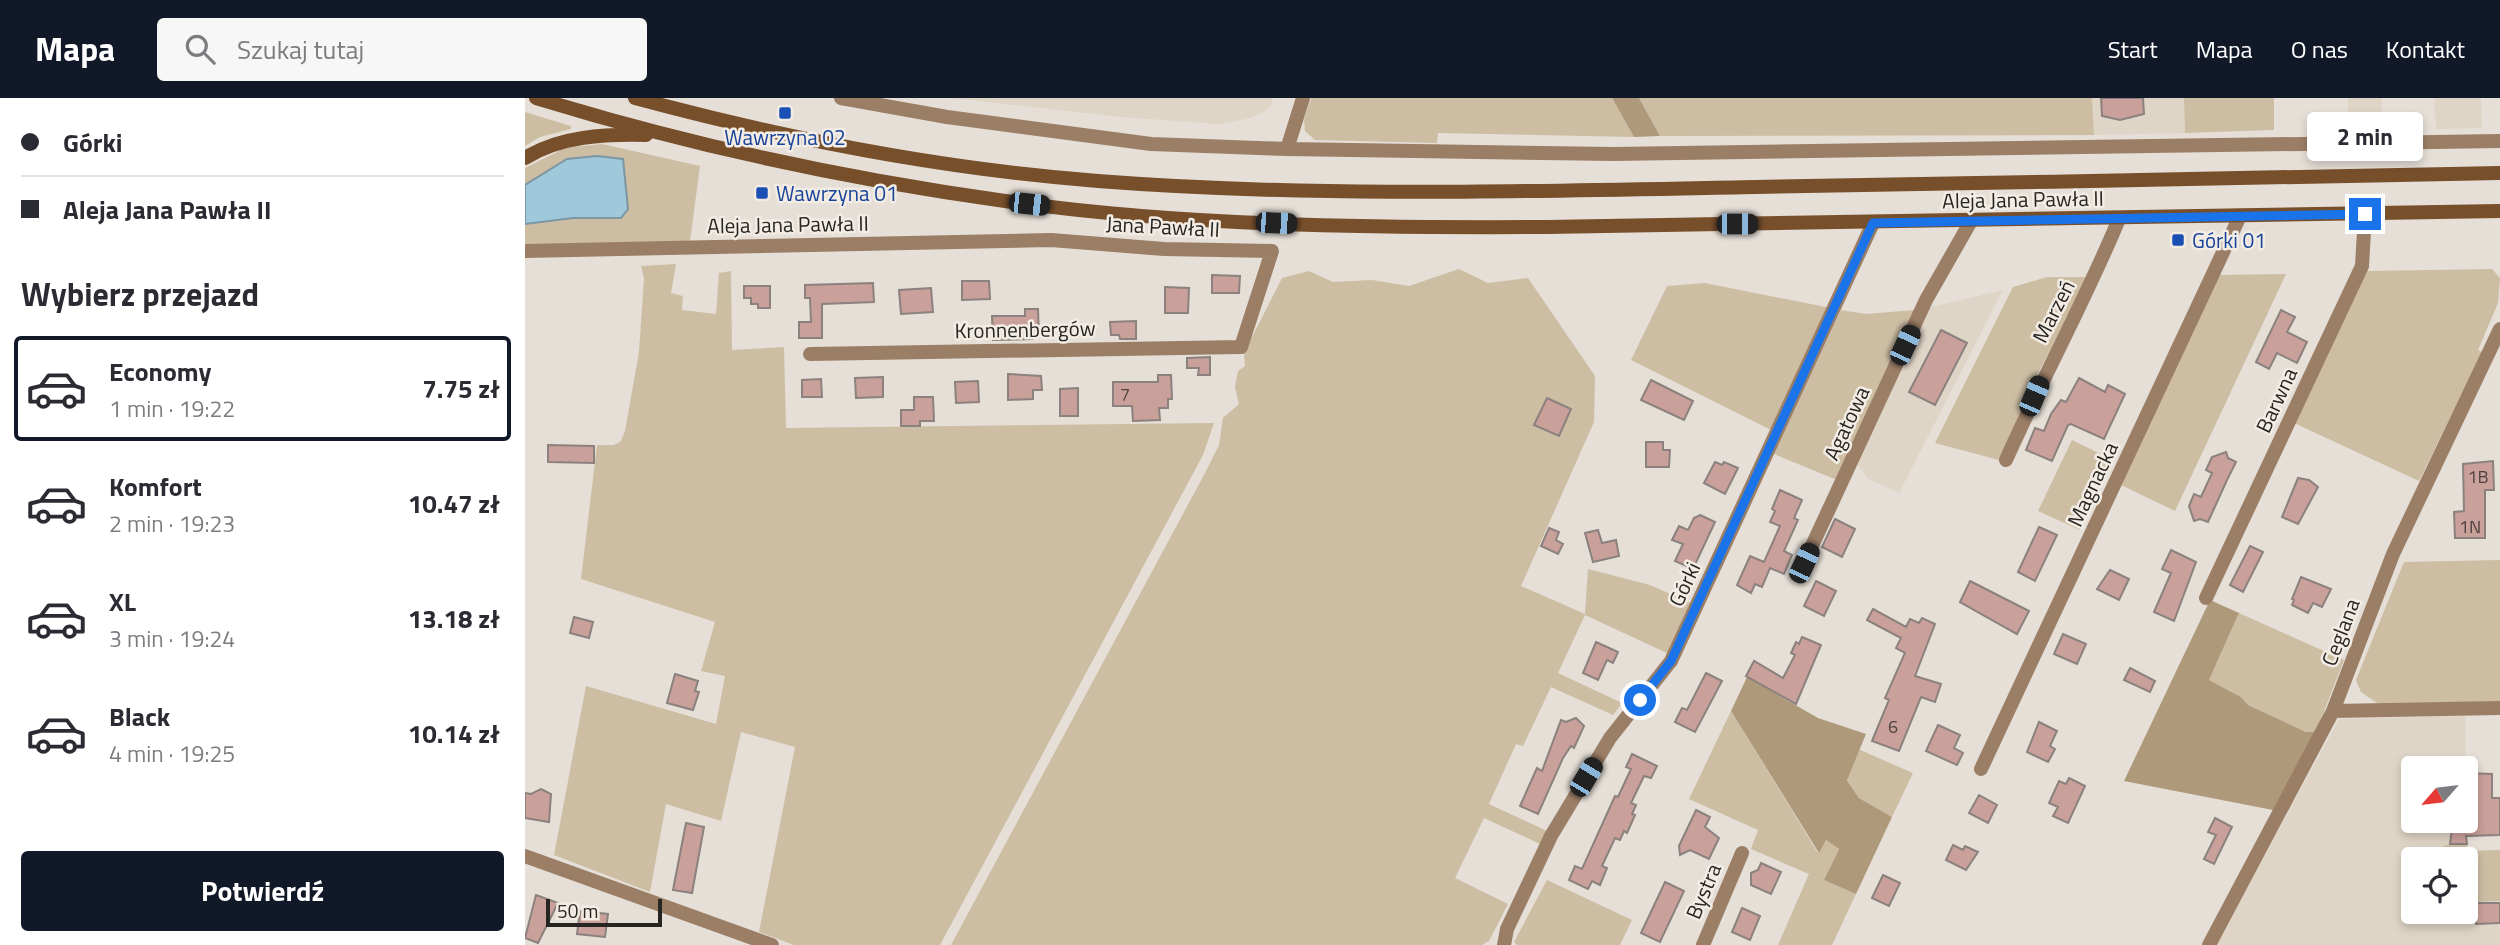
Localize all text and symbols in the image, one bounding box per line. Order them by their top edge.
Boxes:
search box [157,18,647,81]
text: Mapa [35,24,115,74]
icon: search [181,30,219,68]
text: Szukaj tutaj [237,30,364,69]
text: Start [2108,31,2158,67]
text: Mapa [2196,31,2253,67]
text: O nas [2291,31,2348,67]
text: Kontakt [2386,31,2465,67]
marker: Wawrzyna 02 [777,105,793,121]
callout: 2 min [2307,113,2423,162]
text: 2 min [2337,119,2393,154]
place label: Wawrzyna 02 [724,121,846,153]
text: Górki [63,123,123,162]
place label: Wawrzyna 01 [776,177,898,209]
street label: Aleja Jana Pawła II [1942,182,2104,216]
marker: Wawrzyna 01 [754,185,770,201]
text: Aleja Jana Pawła II [63,190,271,229]
car [1008,191,1051,217]
route end [2349,198,2381,230]
street label: Aleja Jana Pawła II [707,207,869,241]
street label: Jana Pawła II [1105,207,1221,245]
car [1255,212,1298,234]
car [1717,214,1759,235]
place label: Górki 01 [2192,224,2266,256]
marker: Górki 01 [2170,232,2186,248]
text: Wybierz przejazd [21,270,259,318]
street label: Marzeń [2024,274,2082,348]
street label: Kronnenbergów [954,312,1096,346]
car [1887,322,1924,368]
text: Economy [109,352,211,391]
icon: car [25,357,88,420]
street label: Barwna [2247,362,2305,438]
text: 7.75 zł [422,369,500,408]
car [2017,373,2052,419]
street label: Agatowa [1815,380,1877,465]
house number: 7 [1120,381,1130,408]
text: 1 min · 19:22 [109,391,235,426]
street label: Magnacka [2058,436,2126,532]
house number: 1B [2467,463,2489,490]
text: Komfort [109,467,202,506]
icon: car [25,472,88,535]
text: 10.47 zł [408,484,500,523]
text: 2 min · 19:23 [109,506,235,541]
house number: 1N [2459,513,2481,540]
car [1786,540,1823,586]
street label: Górki [1660,556,1708,612]
text: XL [109,582,136,621]
icon: car [25,587,88,650]
street label: Ceglana [2313,593,2368,670]
text: 13.18 zł [408,599,500,638]
text: 3 min · 19:24 [109,621,235,656]
route start [1624,684,1656,716]
text: Black [109,697,170,736]
icon: car [25,702,88,765]
house number: 6 [1888,713,1898,740]
text: 10.14 zł [408,714,500,753]
text: 4 min · 19:25 [109,736,235,771]
car [1567,754,1606,800]
north arrow [2401,756,2478,833]
map controls [2401,756,2478,924]
button: locate [2401,847,2478,924]
button: Potwierdź [21,851,504,931]
street label: Bystra [1677,858,1729,924]
scale bar [546,896,661,928]
text: 50 m [557,896,598,925]

